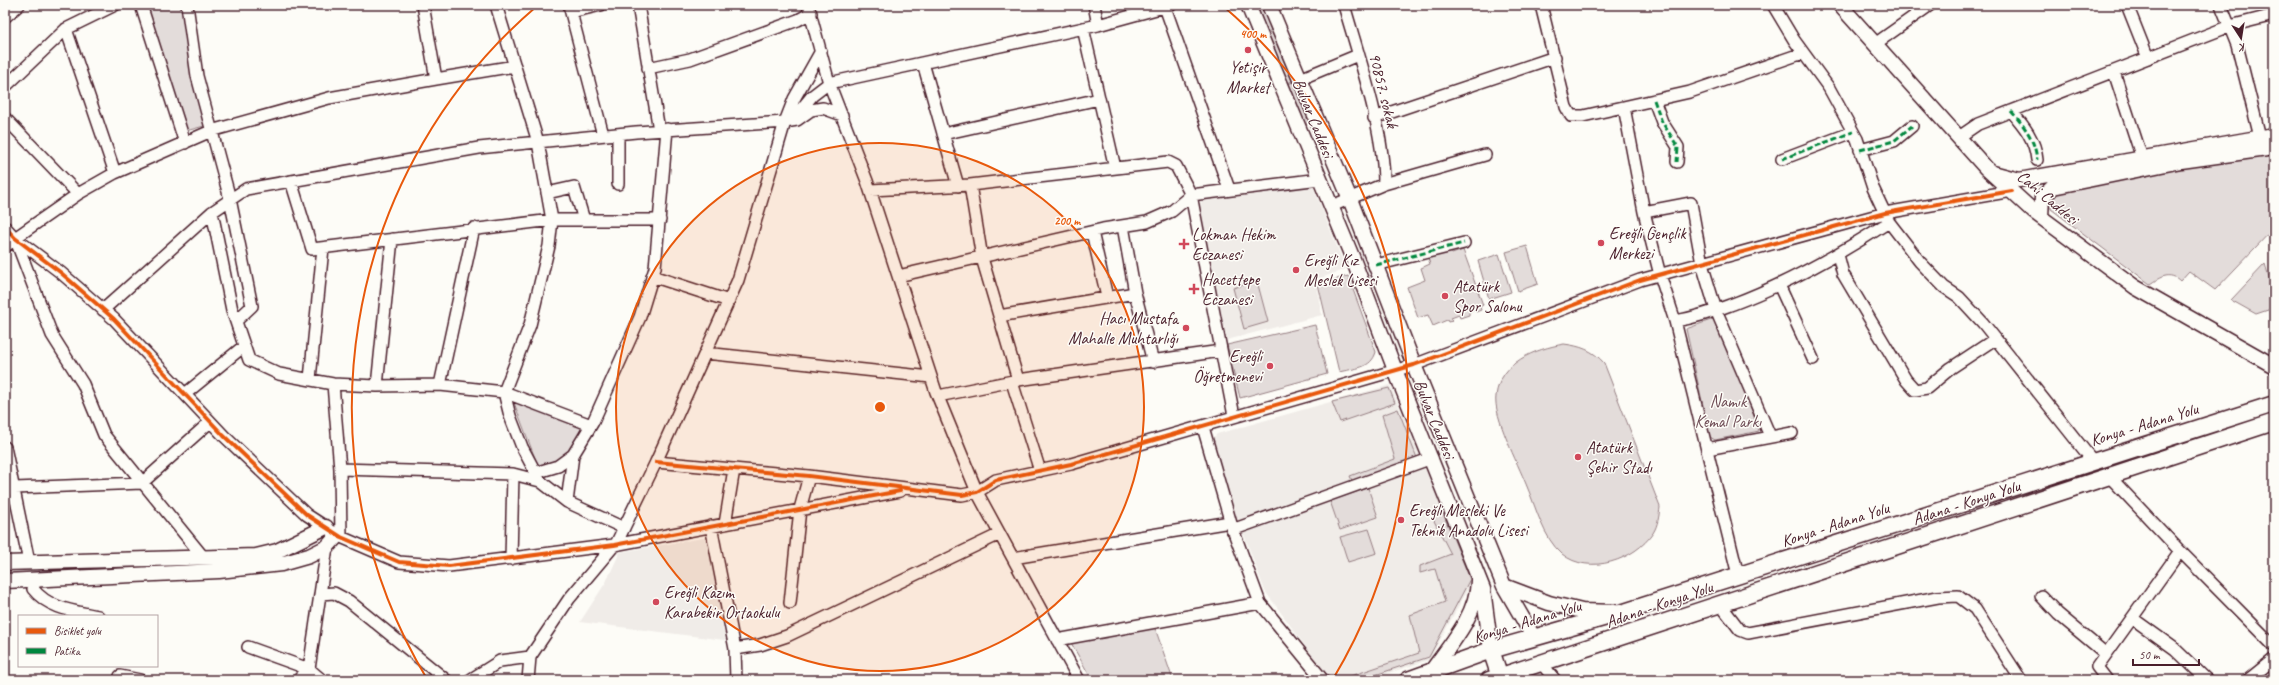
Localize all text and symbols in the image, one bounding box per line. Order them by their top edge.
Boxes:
north arrow [2221,18,2261,58]
text: 400 m [1240,26,1267,42]
text: K [2237,40,2247,56]
marker: Yetişir Market [1243,45,1253,55]
street label: 90857. sokak [1364,50,1403,132]
place label: Yetişir Market [1226,57,1272,98]
street label: Bulvar Caddesi [1288,75,1340,163]
street label: Cahi Caddesi [2013,166,2084,230]
text: 200 m [1054,213,1081,229]
place label: Ereğli Gençlik Merkezi [1609,223,1687,264]
place label: Lokman Hekim Eczanesi [1192,224,1277,265]
marker: Ereğli Gençlik Merkezi [1596,238,1606,248]
marker: Lokman Hekim Eczanesi [1179,239,1189,249]
place label: Ereğli Kız Meslek Lisesi [1304,250,1379,291]
marker: Ereğli Kız Meslek Lisesi [1291,265,1301,275]
place label: Hacettepe Eczanesi [1202,269,1261,310]
place label: Atatürk Spor Salonu [1453,276,1523,317]
marker: Hacettepe Eczanesi [1189,284,1199,294]
marker: Atatürk Spor Salonu [1440,291,1450,301]
place label: Hacı Mustafa Mahalle Muhtarlığı [1068,308,1180,349]
marker: Hacı Mustafa Mahalle Muhtarlığı [1181,323,1191,333]
place label: Ereğli Öğretmenevi [1193,346,1264,387]
marker: Ereğli Öğretmenevi [1265,361,1275,371]
street label: Bulvar Caddesi [1409,376,1461,464]
park label: Namık Kemal Parkı [1695,391,1762,432]
street label: Konya - Adana Yolu [2088,398,2202,451]
centre of rings [873,400,887,414]
place label: Atatürk Şehir Stadı [1586,437,1653,478]
marker: Atatürk Şehir Stadı [1573,452,1583,462]
street label: Adana - Konya Yolu [1910,475,2024,530]
street label: Konya - Adana Yolu [1779,497,1893,552]
place label: Ereğli Mesleki Ve Teknik Anadolu Lisesi [1409,500,1530,541]
marker: Ereğli Mesleki Ve Teknik Anadolu Lisesi [1396,515,1406,525]
street label: Adana - Konya Yolu [1603,576,1717,633]
place label: Ereğli Kazım Karabekir Ortaokulu [664,582,781,623]
street label: Konya - Adana Yolu [1471,595,1585,648]
marker: Ereğli Kazım Karabekir Ortaokulu [651,597,661,607]
legend [18,615,158,667]
text: Bisiklet yolu [54,623,102,639]
scale bar [2133,641,2199,667]
text: Patika [54,643,81,659]
text: 50 m [2139,647,2161,663]

